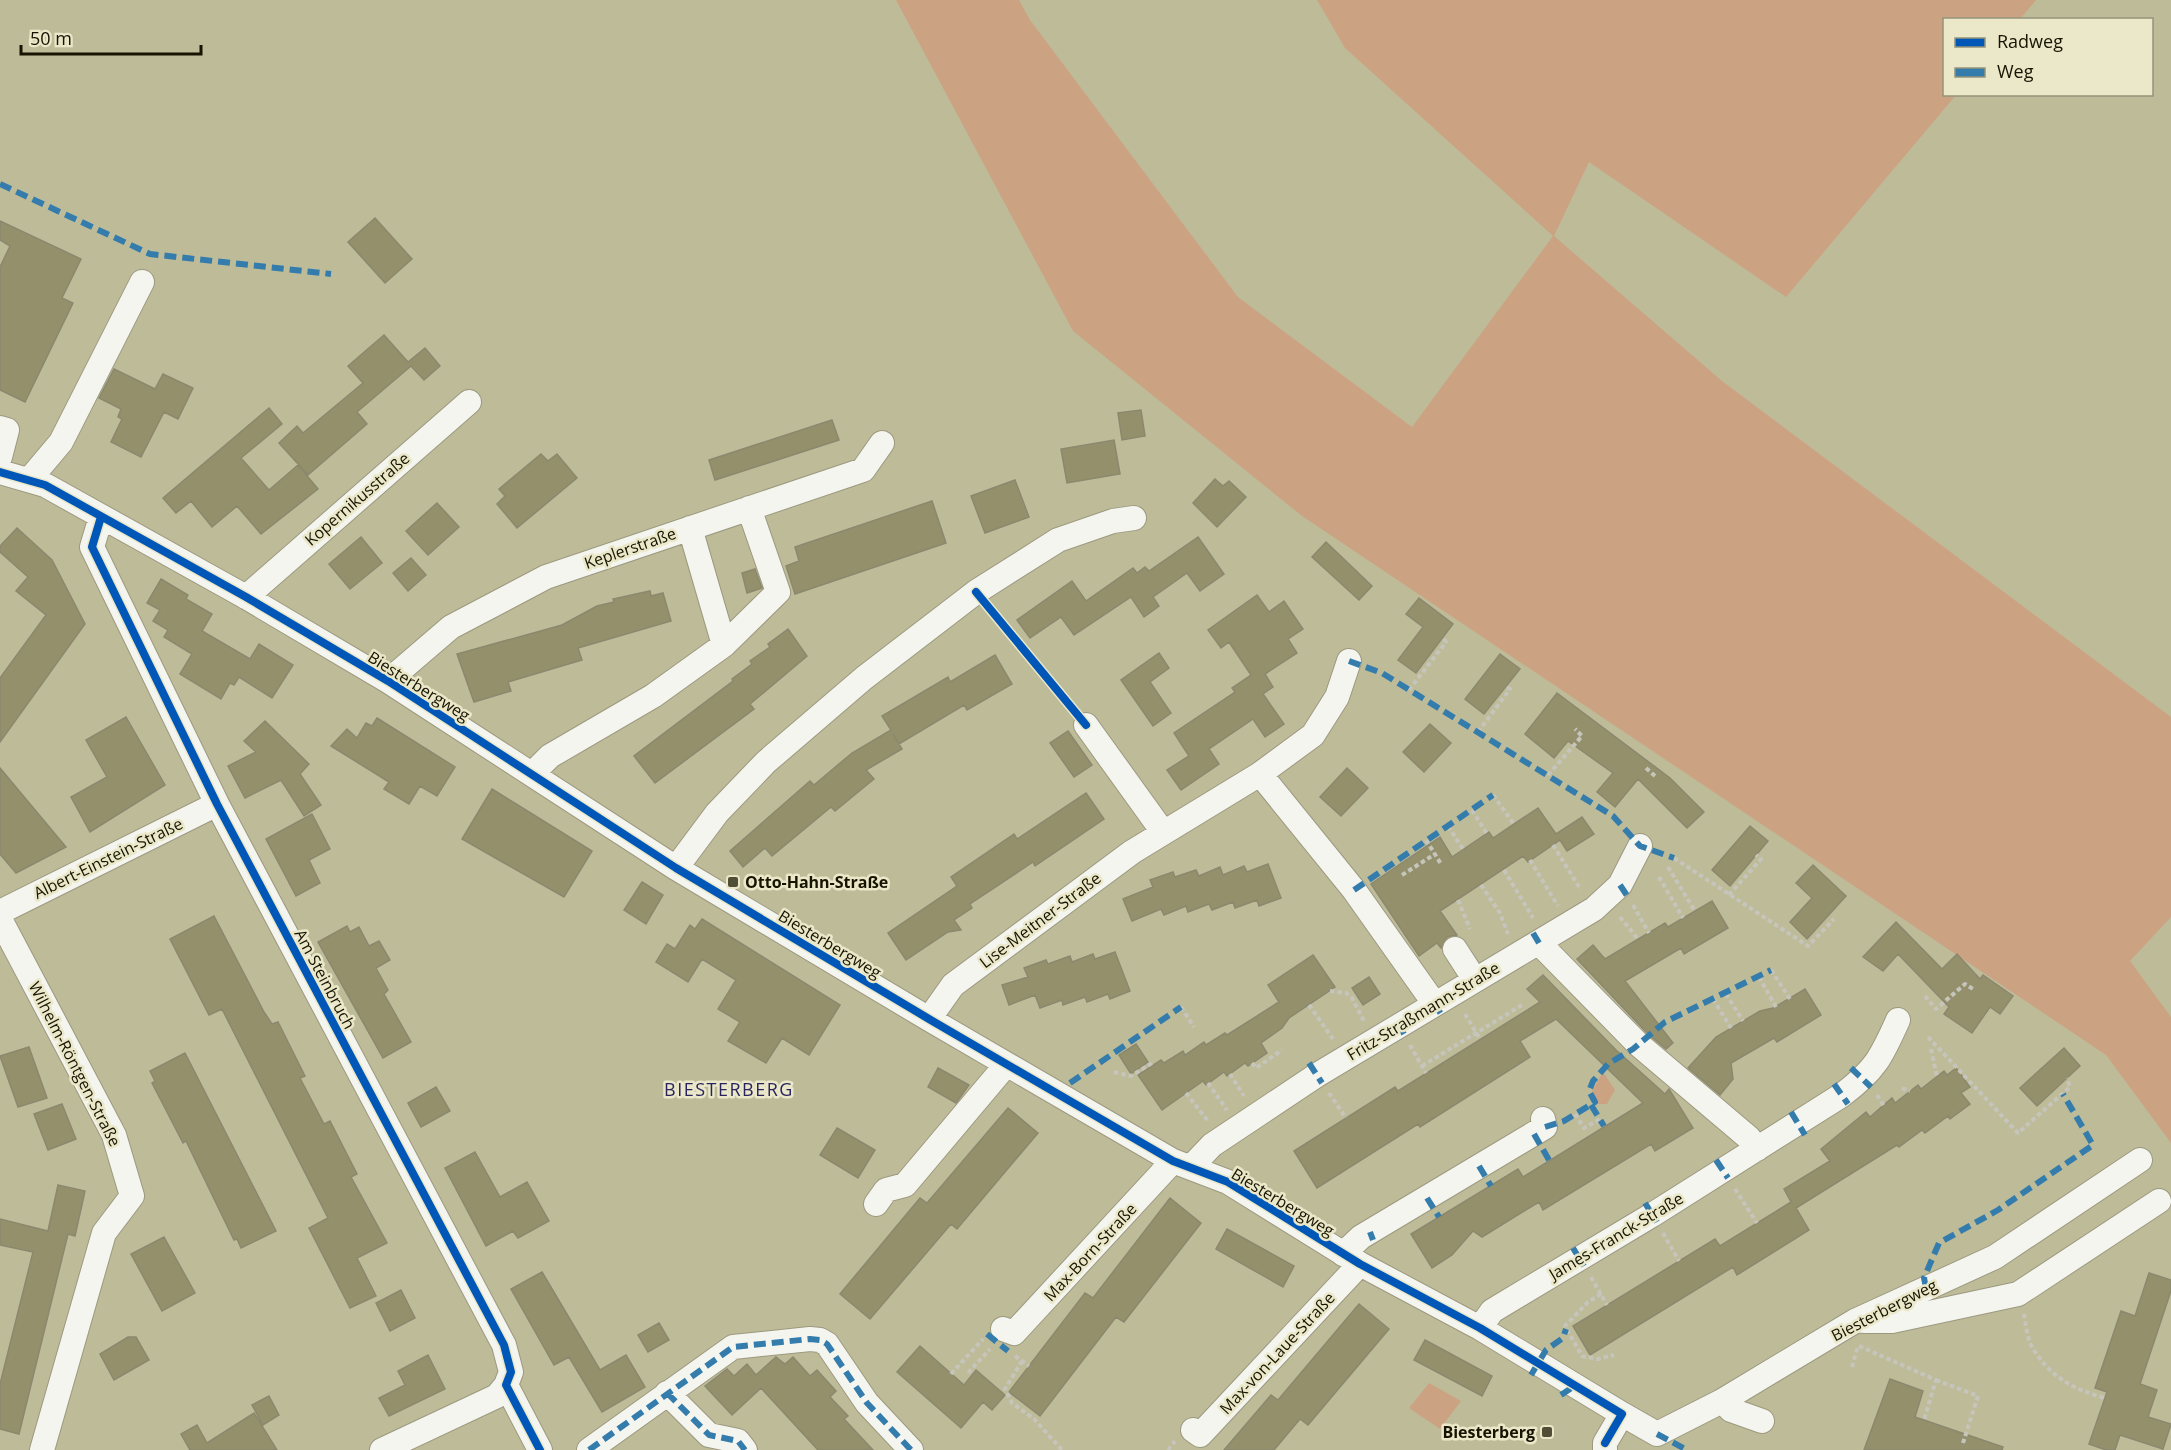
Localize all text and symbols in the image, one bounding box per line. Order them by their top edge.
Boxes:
scale bar [21,18,201,56]
legend [1943,18,2153,96]
text: 50 m [30,26,72,50]
text: Radweg [1997,29,2063,53]
text: Weg [1997,59,2034,83]
street label: Kopernikusstraße [300,447,414,551]
street label: Keplerstraße [581,522,679,574]
street label: Biesterbergweg [364,646,474,726]
street label: Albert-Einstein-Straße [30,812,186,904]
street label: Lise-Meitner-Straße [975,867,1105,973]
place label: Otto-Hahn-Straße [745,871,888,893]
marker: Otto-Hahn-Straße [726,875,740,889]
street label: Biesterbergweg [774,905,886,984]
street label: Am Steinbruch [289,925,361,1033]
street label: Fritz-Straßmann-Straße [1343,957,1503,1065]
street label: Wilhelm-Röntgen-Straße [24,978,126,1150]
district label: BIESTERBERG [664,1077,794,1101]
street label: Biesterbergweg [1227,1163,1339,1242]
street label: James-Franck-Straße [1543,1187,1687,1286]
street label: Max-Born-Straße [1039,1198,1141,1306]
street label: Biesterbergweg [1827,1274,1941,1346]
street label: Max-von-Laue-Straße [1215,1287,1339,1419]
place label: Biesterberg [1442,1421,1535,1443]
marker: Biesterberg [1540,1425,1554,1439]

